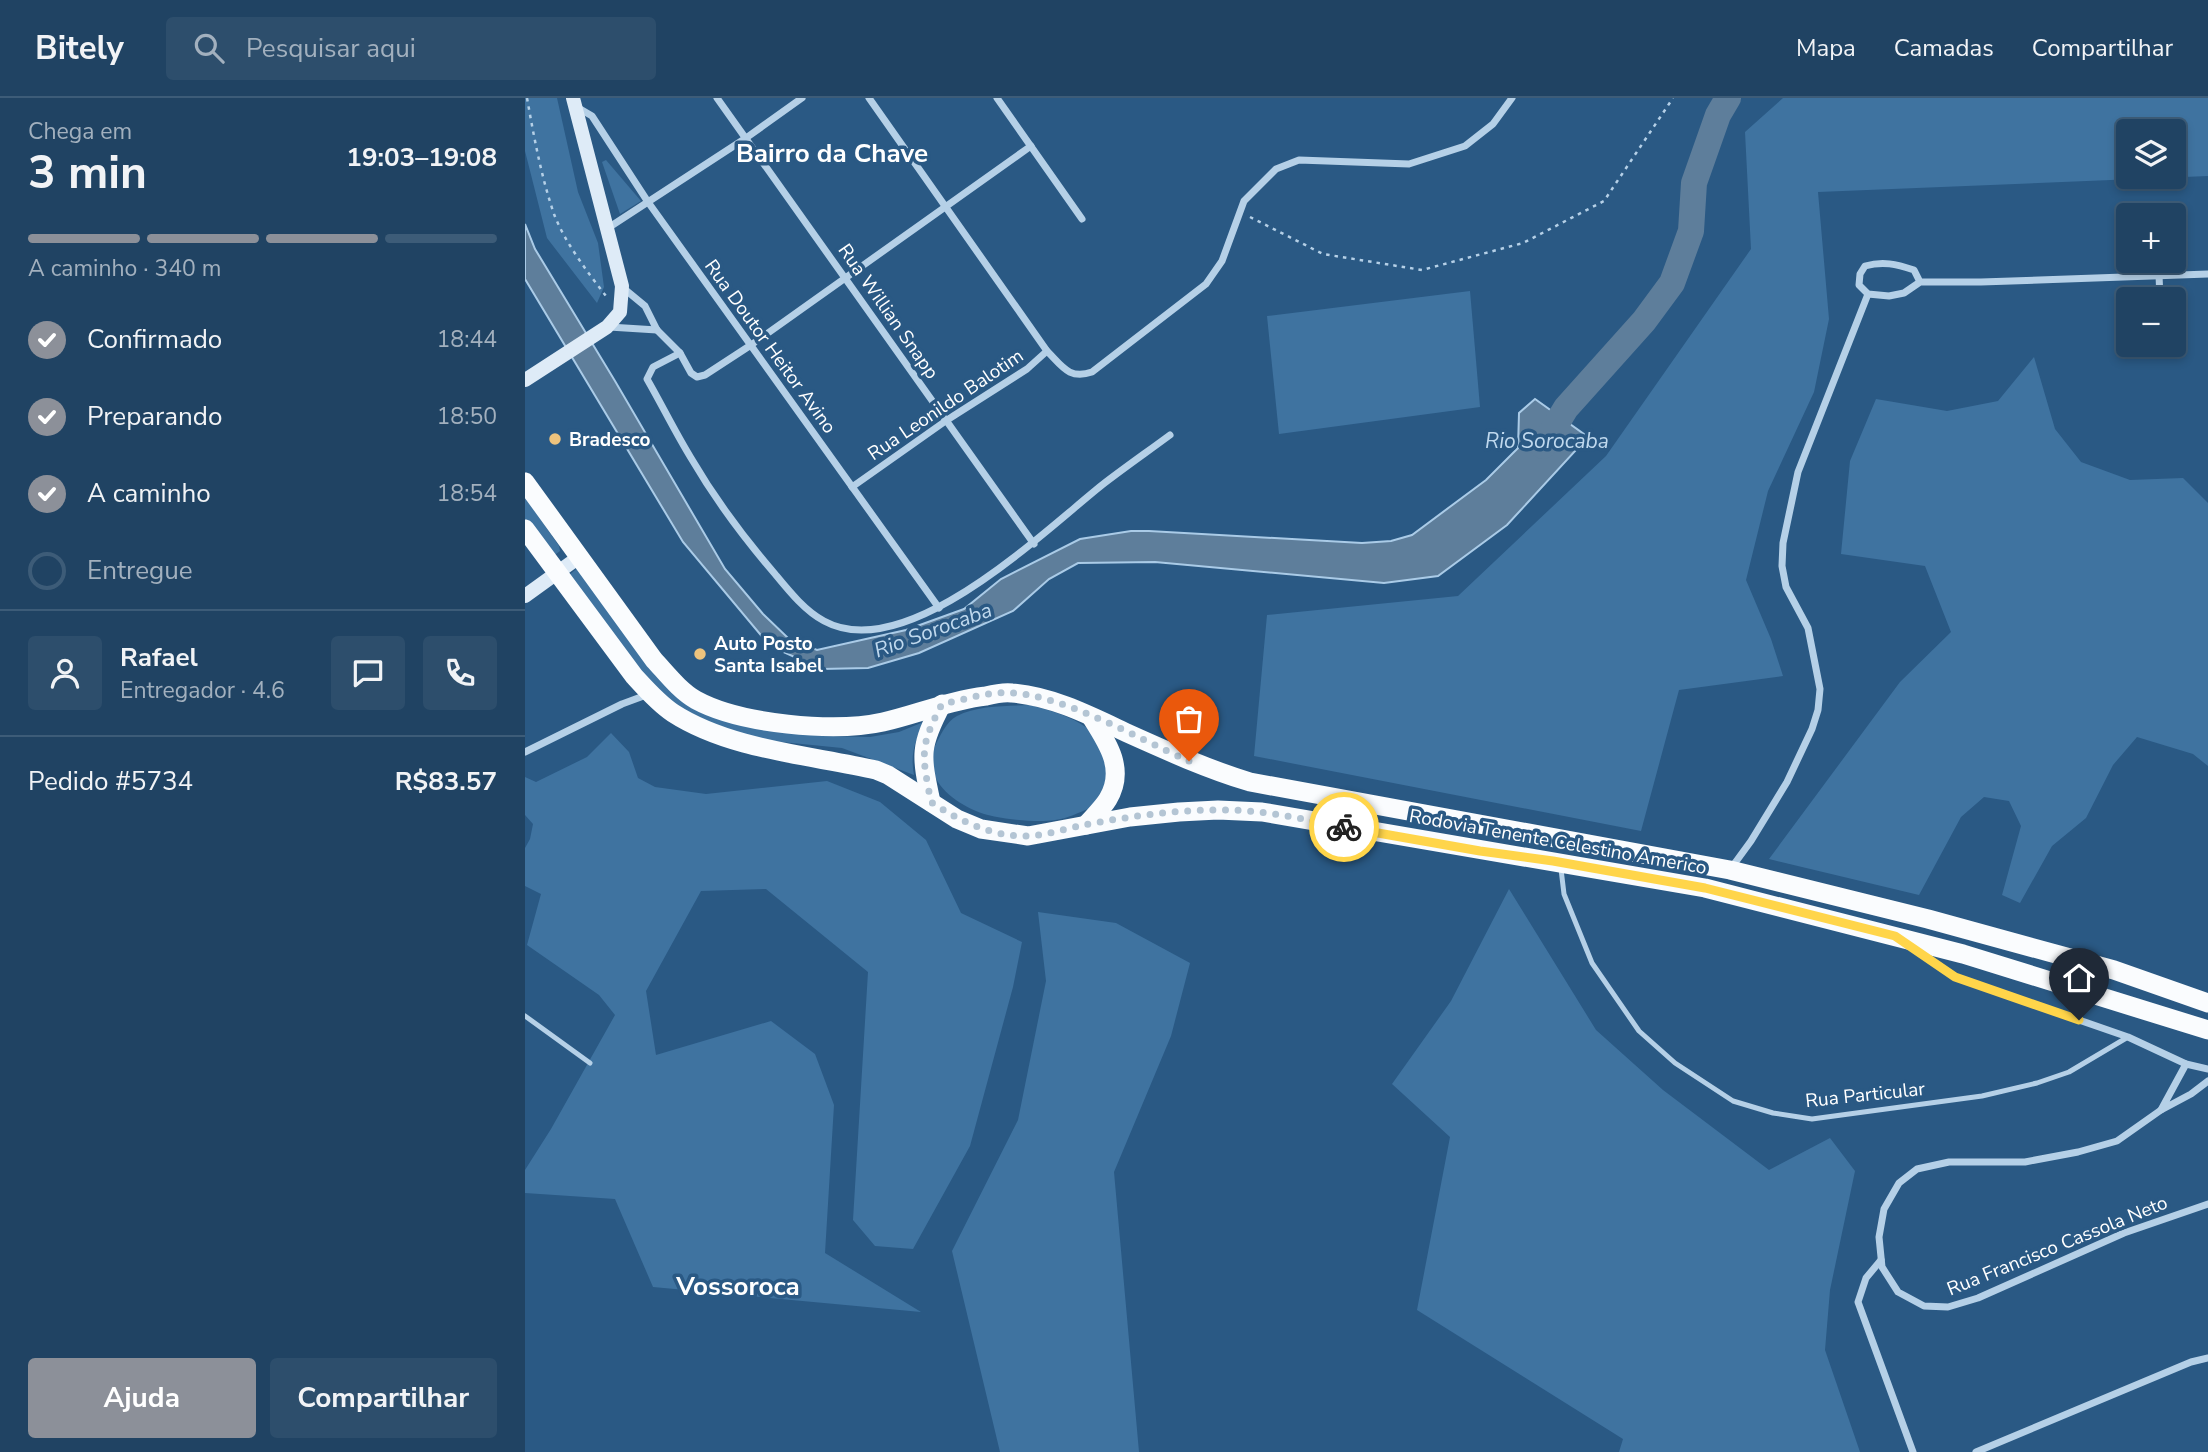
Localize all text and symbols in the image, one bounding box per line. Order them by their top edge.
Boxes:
search box [166,17,656,80]
text: Bitely [35,26,124,71]
icon: search [190,29,228,67]
text: Pesquisar aqui [246,31,416,66]
text: Mapa [1796,32,1856,64]
text: Camadas [1894,32,1994,64]
text: Compartilhar [2032,32,2173,64]
text: Chega em [28,116,132,147]
map controls [2116,119,2186,357]
button: layers [2116,119,2186,189]
district label: Bairro da Chave [736,136,928,171]
text: 19:03–19:08 [346,140,497,175]
text: 3 min [28,141,147,204]
button: + [2116,203,2186,273]
street label: Rua Willian Snapp [832,239,945,384]
text: A caminho · 340 m [28,253,221,284]
street label: Rua Doutor Heitor Avino [698,254,842,439]
button: − [2116,287,2186,357]
icon: check [28,321,66,359]
text: Confirmado [87,322,222,357]
text: 18:44 [437,324,497,355]
street label: Rua Leonildo Balotim [863,343,1029,467]
icon: check [28,398,66,436]
text: Preparando [87,399,222,434]
text: 18:50 [437,401,497,432]
place label: Bradesco [569,427,651,453]
water label: Rio Sorocaba [1485,427,1609,455]
marker: Bradesco [547,431,563,447]
icon: check [28,475,66,513]
text: A caminho [87,476,211,511]
text: 18:54 [437,478,497,509]
text: Entregue [87,553,193,588]
water label: Rio Sorocaba [870,596,996,664]
place label: Auto Posto Santa Isabel [714,631,823,679]
button: person [28,636,102,710]
button: chat [331,636,405,710]
button: phone [423,636,497,710]
text: Rafael [120,640,198,675]
marker: Auto Posto Santa Isabel [692,646,708,662]
text: Entregador · 4.6 [120,675,285,706]
pin [1159,689,1219,761]
icon: bag [1170,700,1208,738]
text: Pedido #5734 [28,764,193,799]
text: R$83.57 [395,764,497,799]
courier [1309,792,1379,862]
street label: Rodovia Tenente Celestino Americo [1407,803,1709,881]
icon: bike [1325,808,1363,846]
pin [2049,948,2109,1020]
icon: home [2060,959,2098,997]
street label: Rua Particular [1804,1076,1926,1114]
street label: Rua Francisco Cassola Neto [1943,1190,2172,1302]
district label: Vossoroca [675,1269,800,1304]
button: Ajuda [28,1358,256,1438]
button: Compartilhar [270,1358,497,1438]

